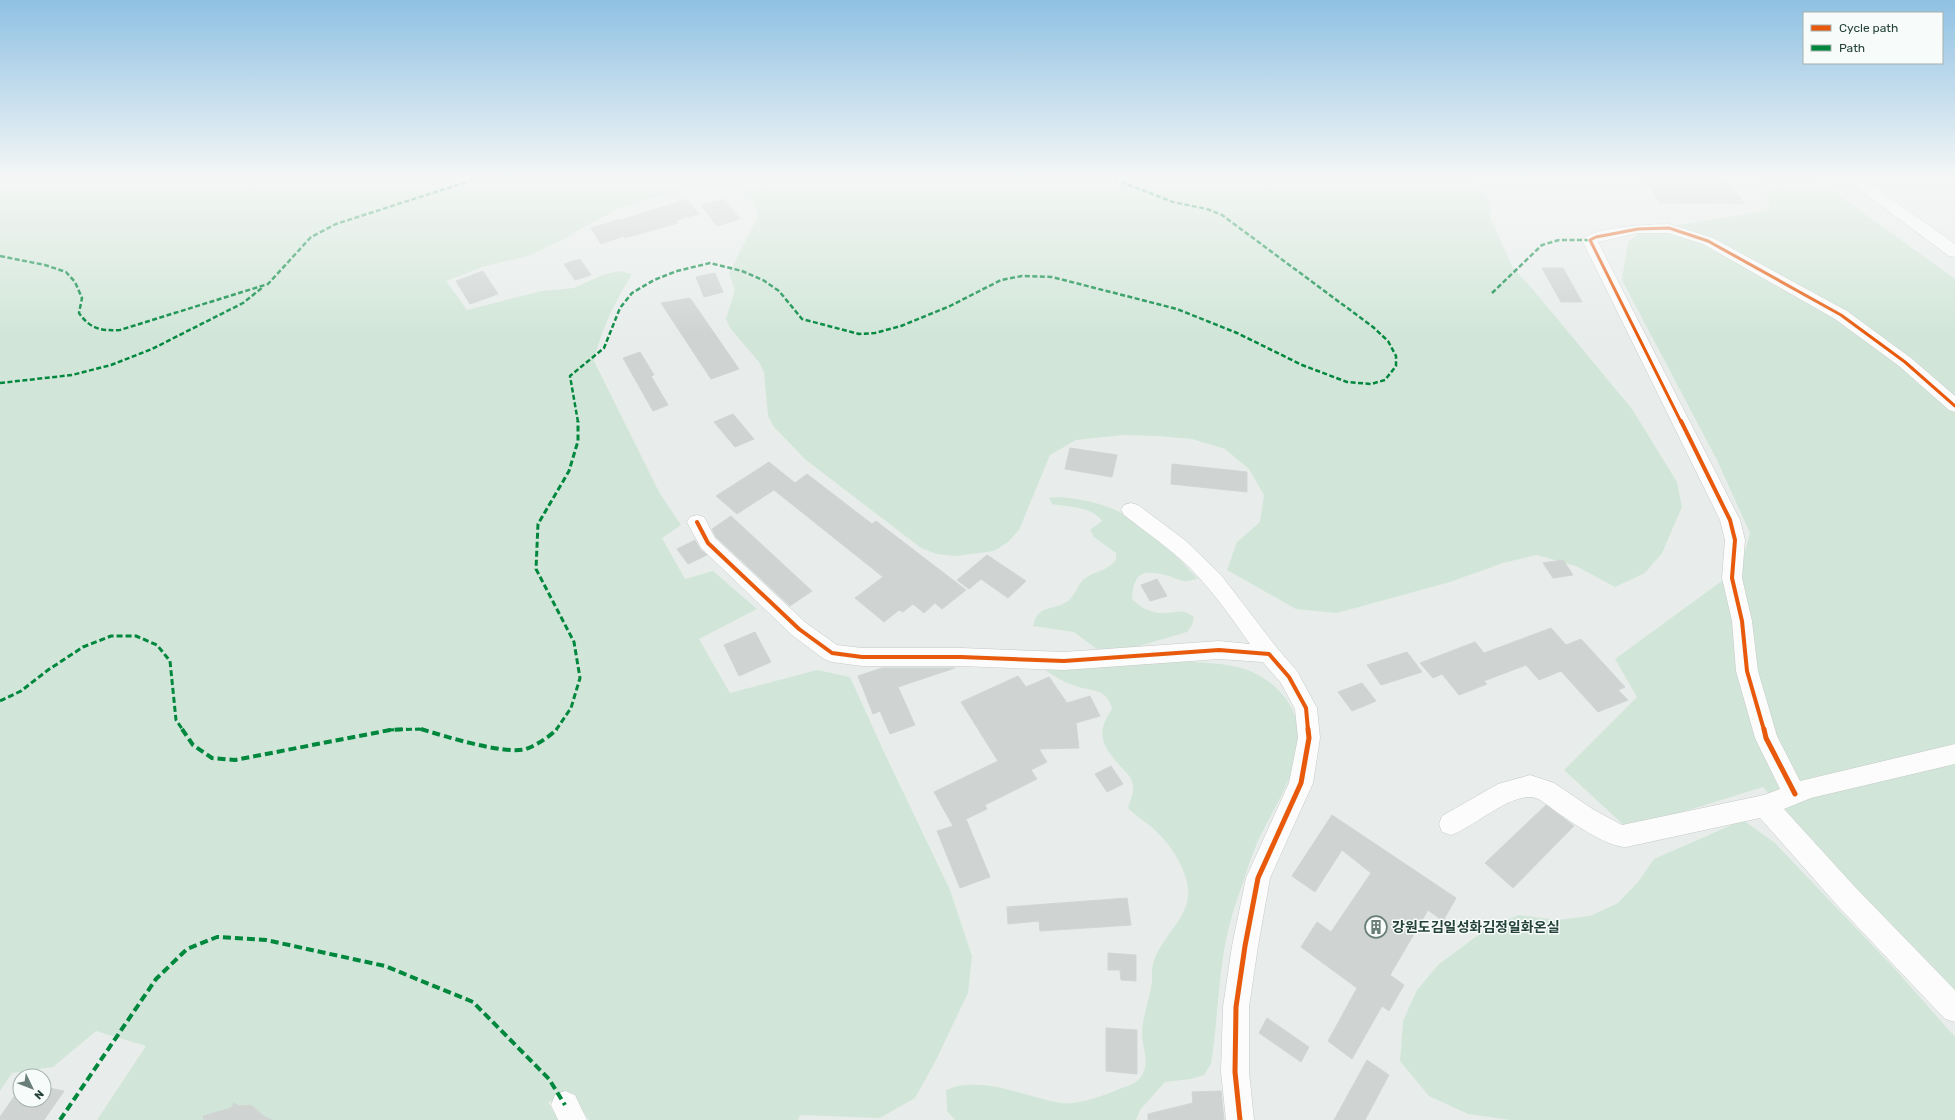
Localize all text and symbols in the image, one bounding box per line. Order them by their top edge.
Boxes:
legend [1803,12,1943,64]
text: Cycle path [1839,21,1898,35]
text: Path [1839,41,1865,55]
building icon: 강원도김일성화김정일화온실 [1363,914,1389,940]
place label: 강원도김일성화김정일화온실 [1392,919,1559,936]
north arrow [12,1068,52,1108]
text: N [31,1087,46,1102]

